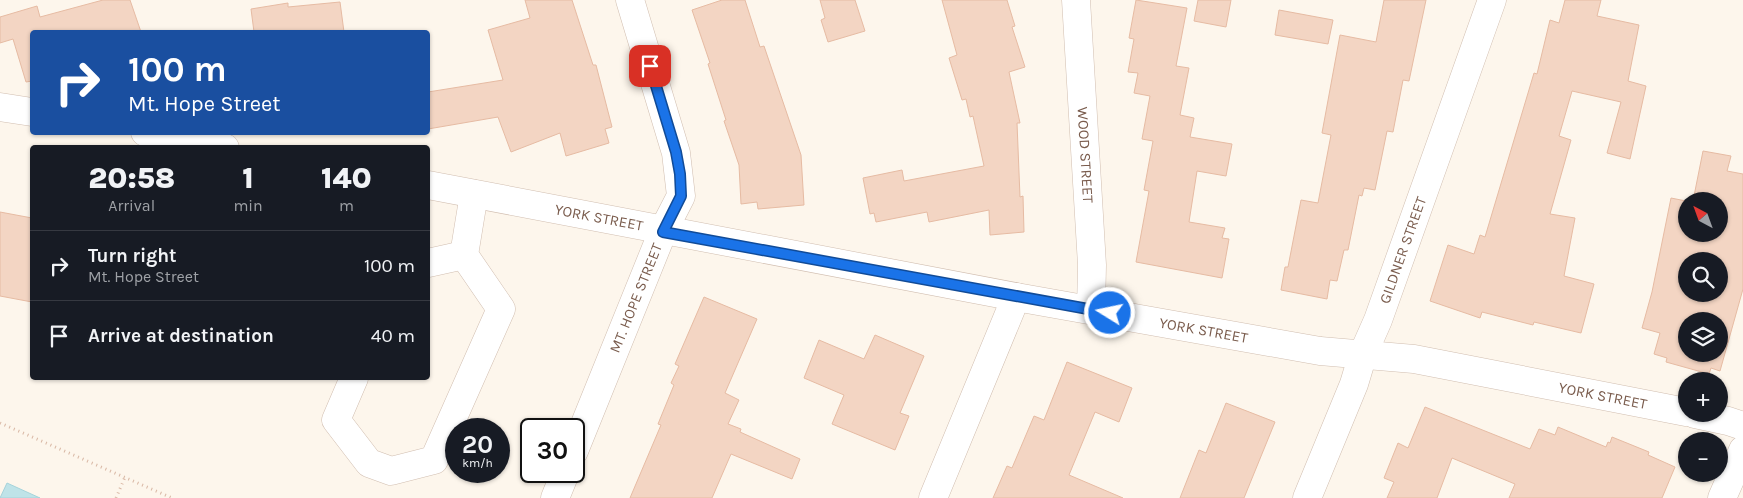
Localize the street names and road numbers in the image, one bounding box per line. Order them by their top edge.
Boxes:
street label: WOOD STREET [1073,106,1097,204]
street label: GILDNER STREET [1376,194,1430,306]
street label: YORK STREET [553,200,645,235]
street label: MT. HOPE STREET [606,240,666,356]
street label: YORK STREET [1158,314,1250,347]
street label: YORK STREET [1557,378,1649,413]

